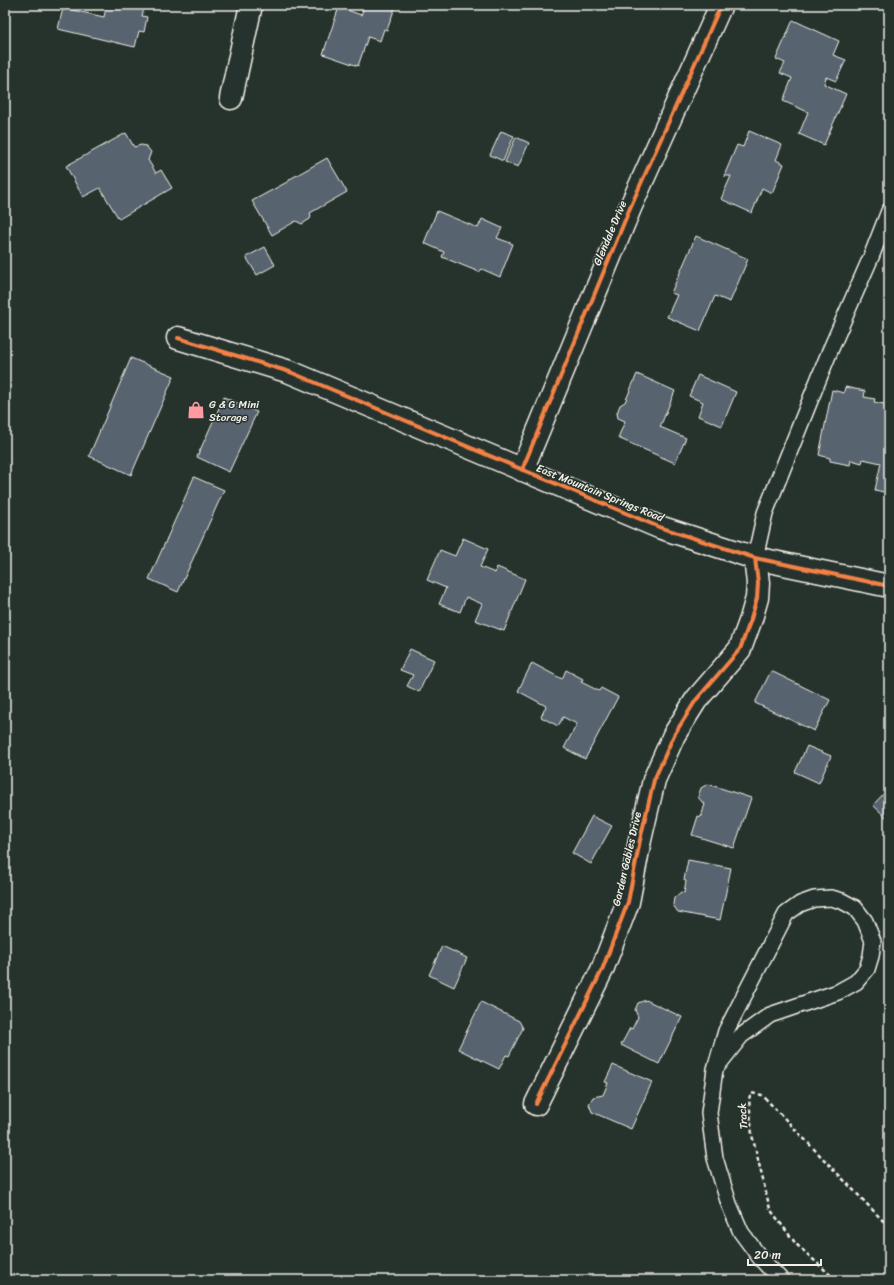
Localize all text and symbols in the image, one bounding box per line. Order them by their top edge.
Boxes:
street label: Glendale Drive [588,197,632,269]
place label: G & G Mini Storage [209,395,260,427]
shop icon: G & G Mini Storage [186,400,206,420]
street label: East Mountain Springs Road [533,459,668,528]
street label: Garden Gables Drive [607,809,647,908]
street label: Track [733,1102,753,1130]
scale bar [748,1241,821,1267]
text: 20 m [754,1244,781,1266]

